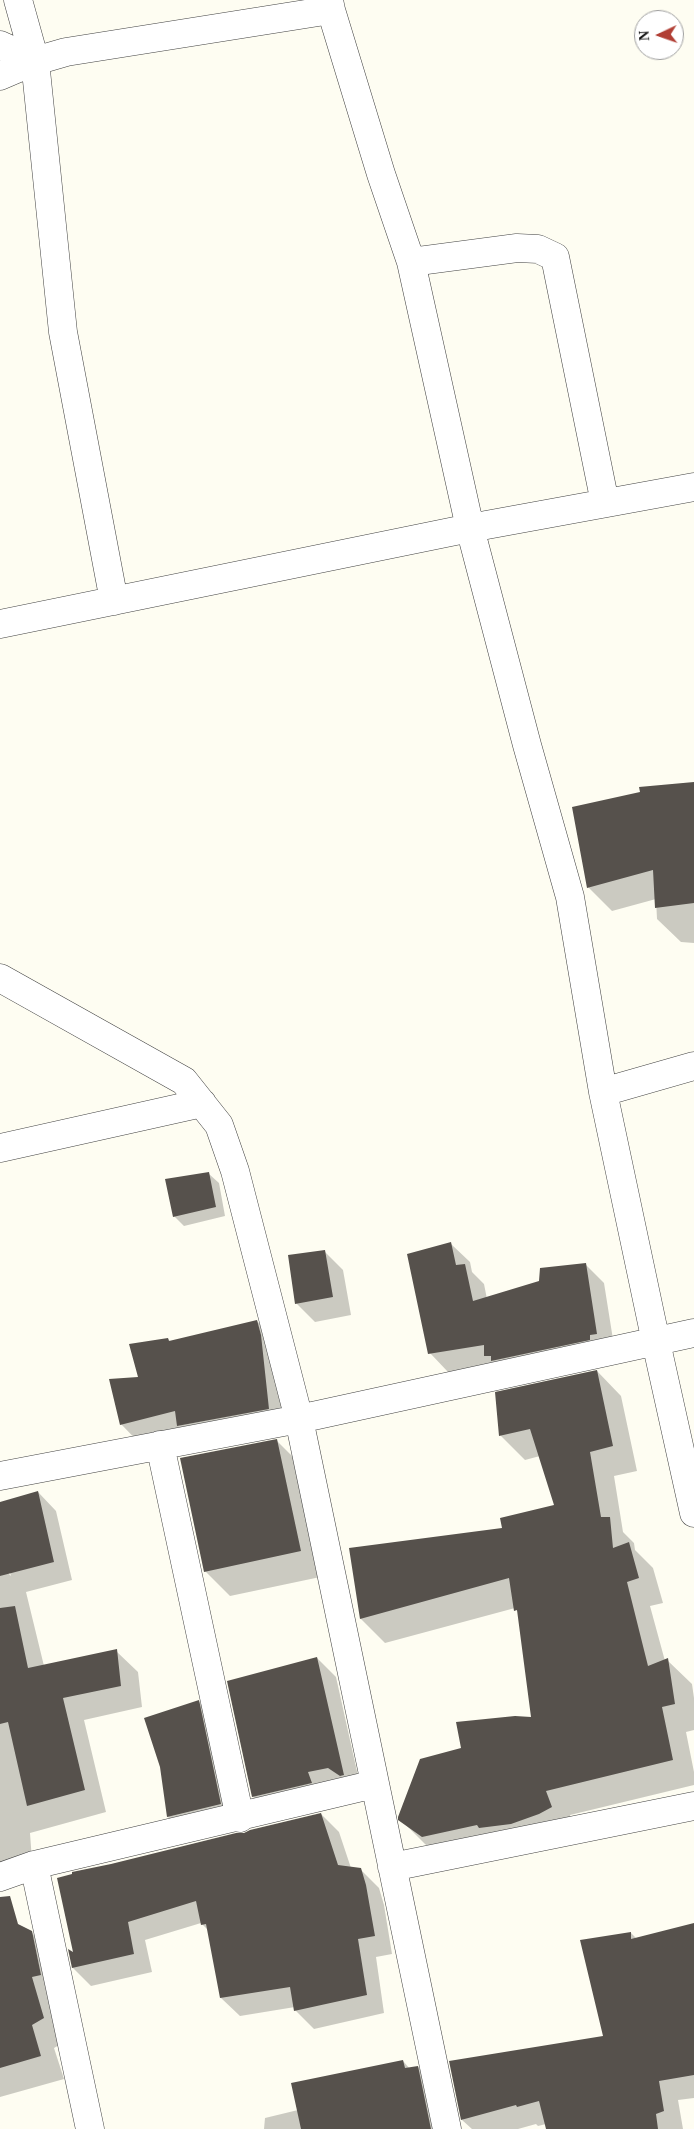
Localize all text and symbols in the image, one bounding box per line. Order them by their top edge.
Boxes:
north arrow [634,10,684,60]
text: N [637,30,652,41]

